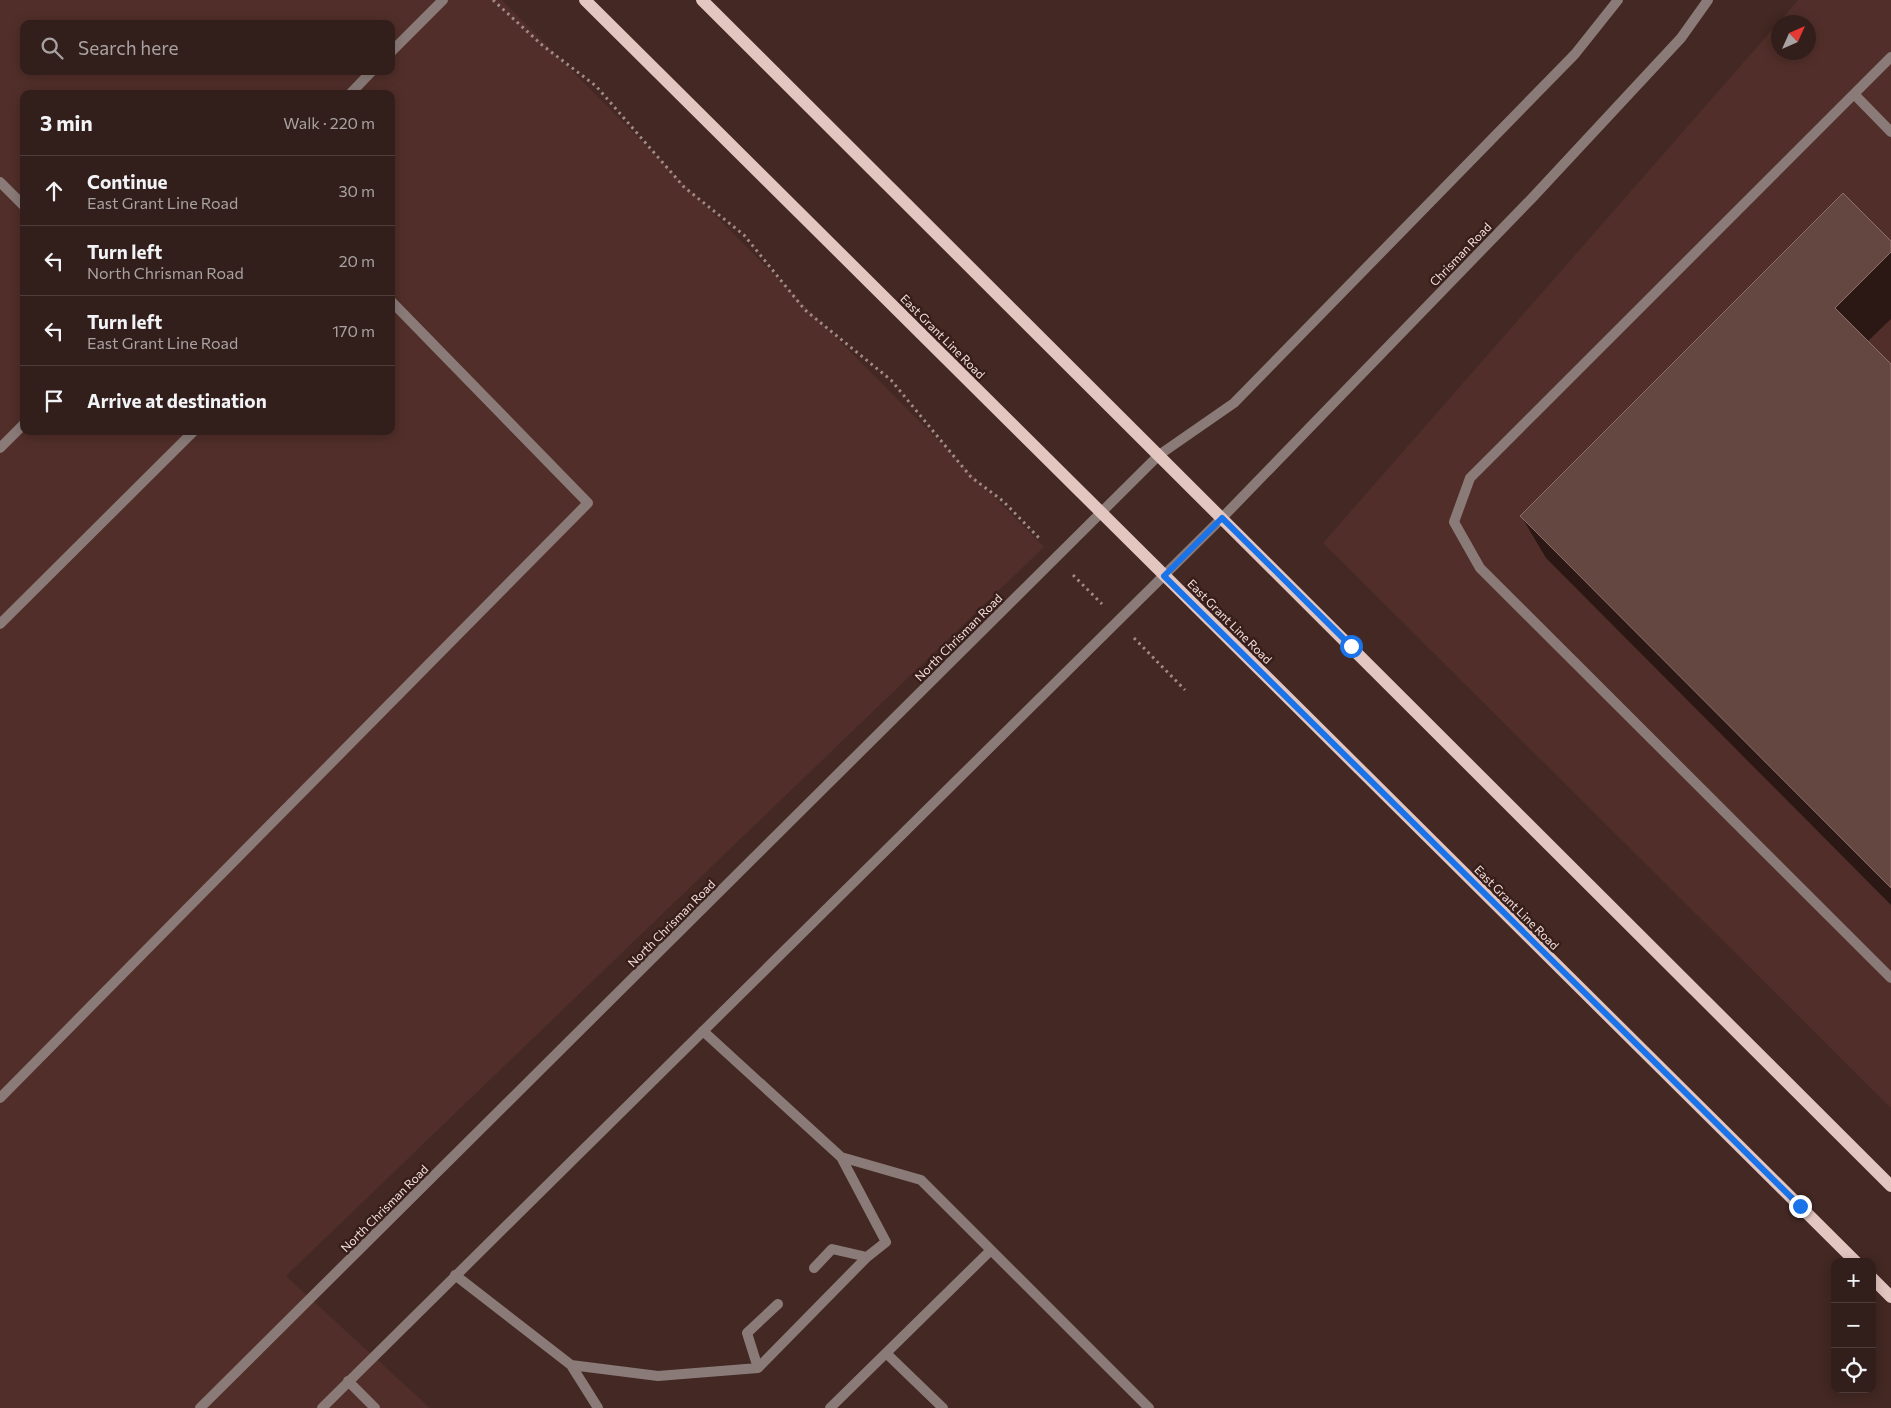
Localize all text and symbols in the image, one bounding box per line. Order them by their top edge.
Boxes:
north arrow [1771,15,1816,60]
search box [20,20,395,75]
icon: search [38,34,66,62]
text: Search here [78,36,178,59]
text: 3 min [40,110,93,135]
text: Walk · 220 m [283,113,375,132]
text: Continue [87,170,167,193]
icon: ahead [40,177,68,205]
text: 30 m [338,181,375,200]
text: East Grant Line Road [87,193,238,212]
street label: Chrisman Road [1426,219,1494,288]
text: Turn left [87,240,162,263]
icon: left [40,247,68,275]
text: 20 m [339,251,375,270]
text: North Chrisman Road [87,263,244,282]
street label: East Grant Line Road [898,291,988,381]
text: Turn left [87,310,162,333]
icon: left [40,317,68,345]
text: 170 m [332,321,375,340]
text: East Grant Line Road [87,333,238,352]
icon: arrive [40,387,68,415]
text: Arrive at destination [87,389,267,412]
street label: East Grant Line Road [1185,576,1275,666]
street label: North Chrisman Road [912,590,1005,683]
route start [1340,635,1363,658]
street label: East Grant Line Road [1472,862,1562,952]
street label: North Chrisman Road [625,876,718,969]
street label: North Chrisman Road [338,1161,431,1254]
route end [1789,1195,1812,1218]
map controls [1831,1258,1876,1393]
button: + [1831,1258,1876,1303]
button: − [1831,1303,1876,1348]
button: locate [1831,1348,1876,1393]

